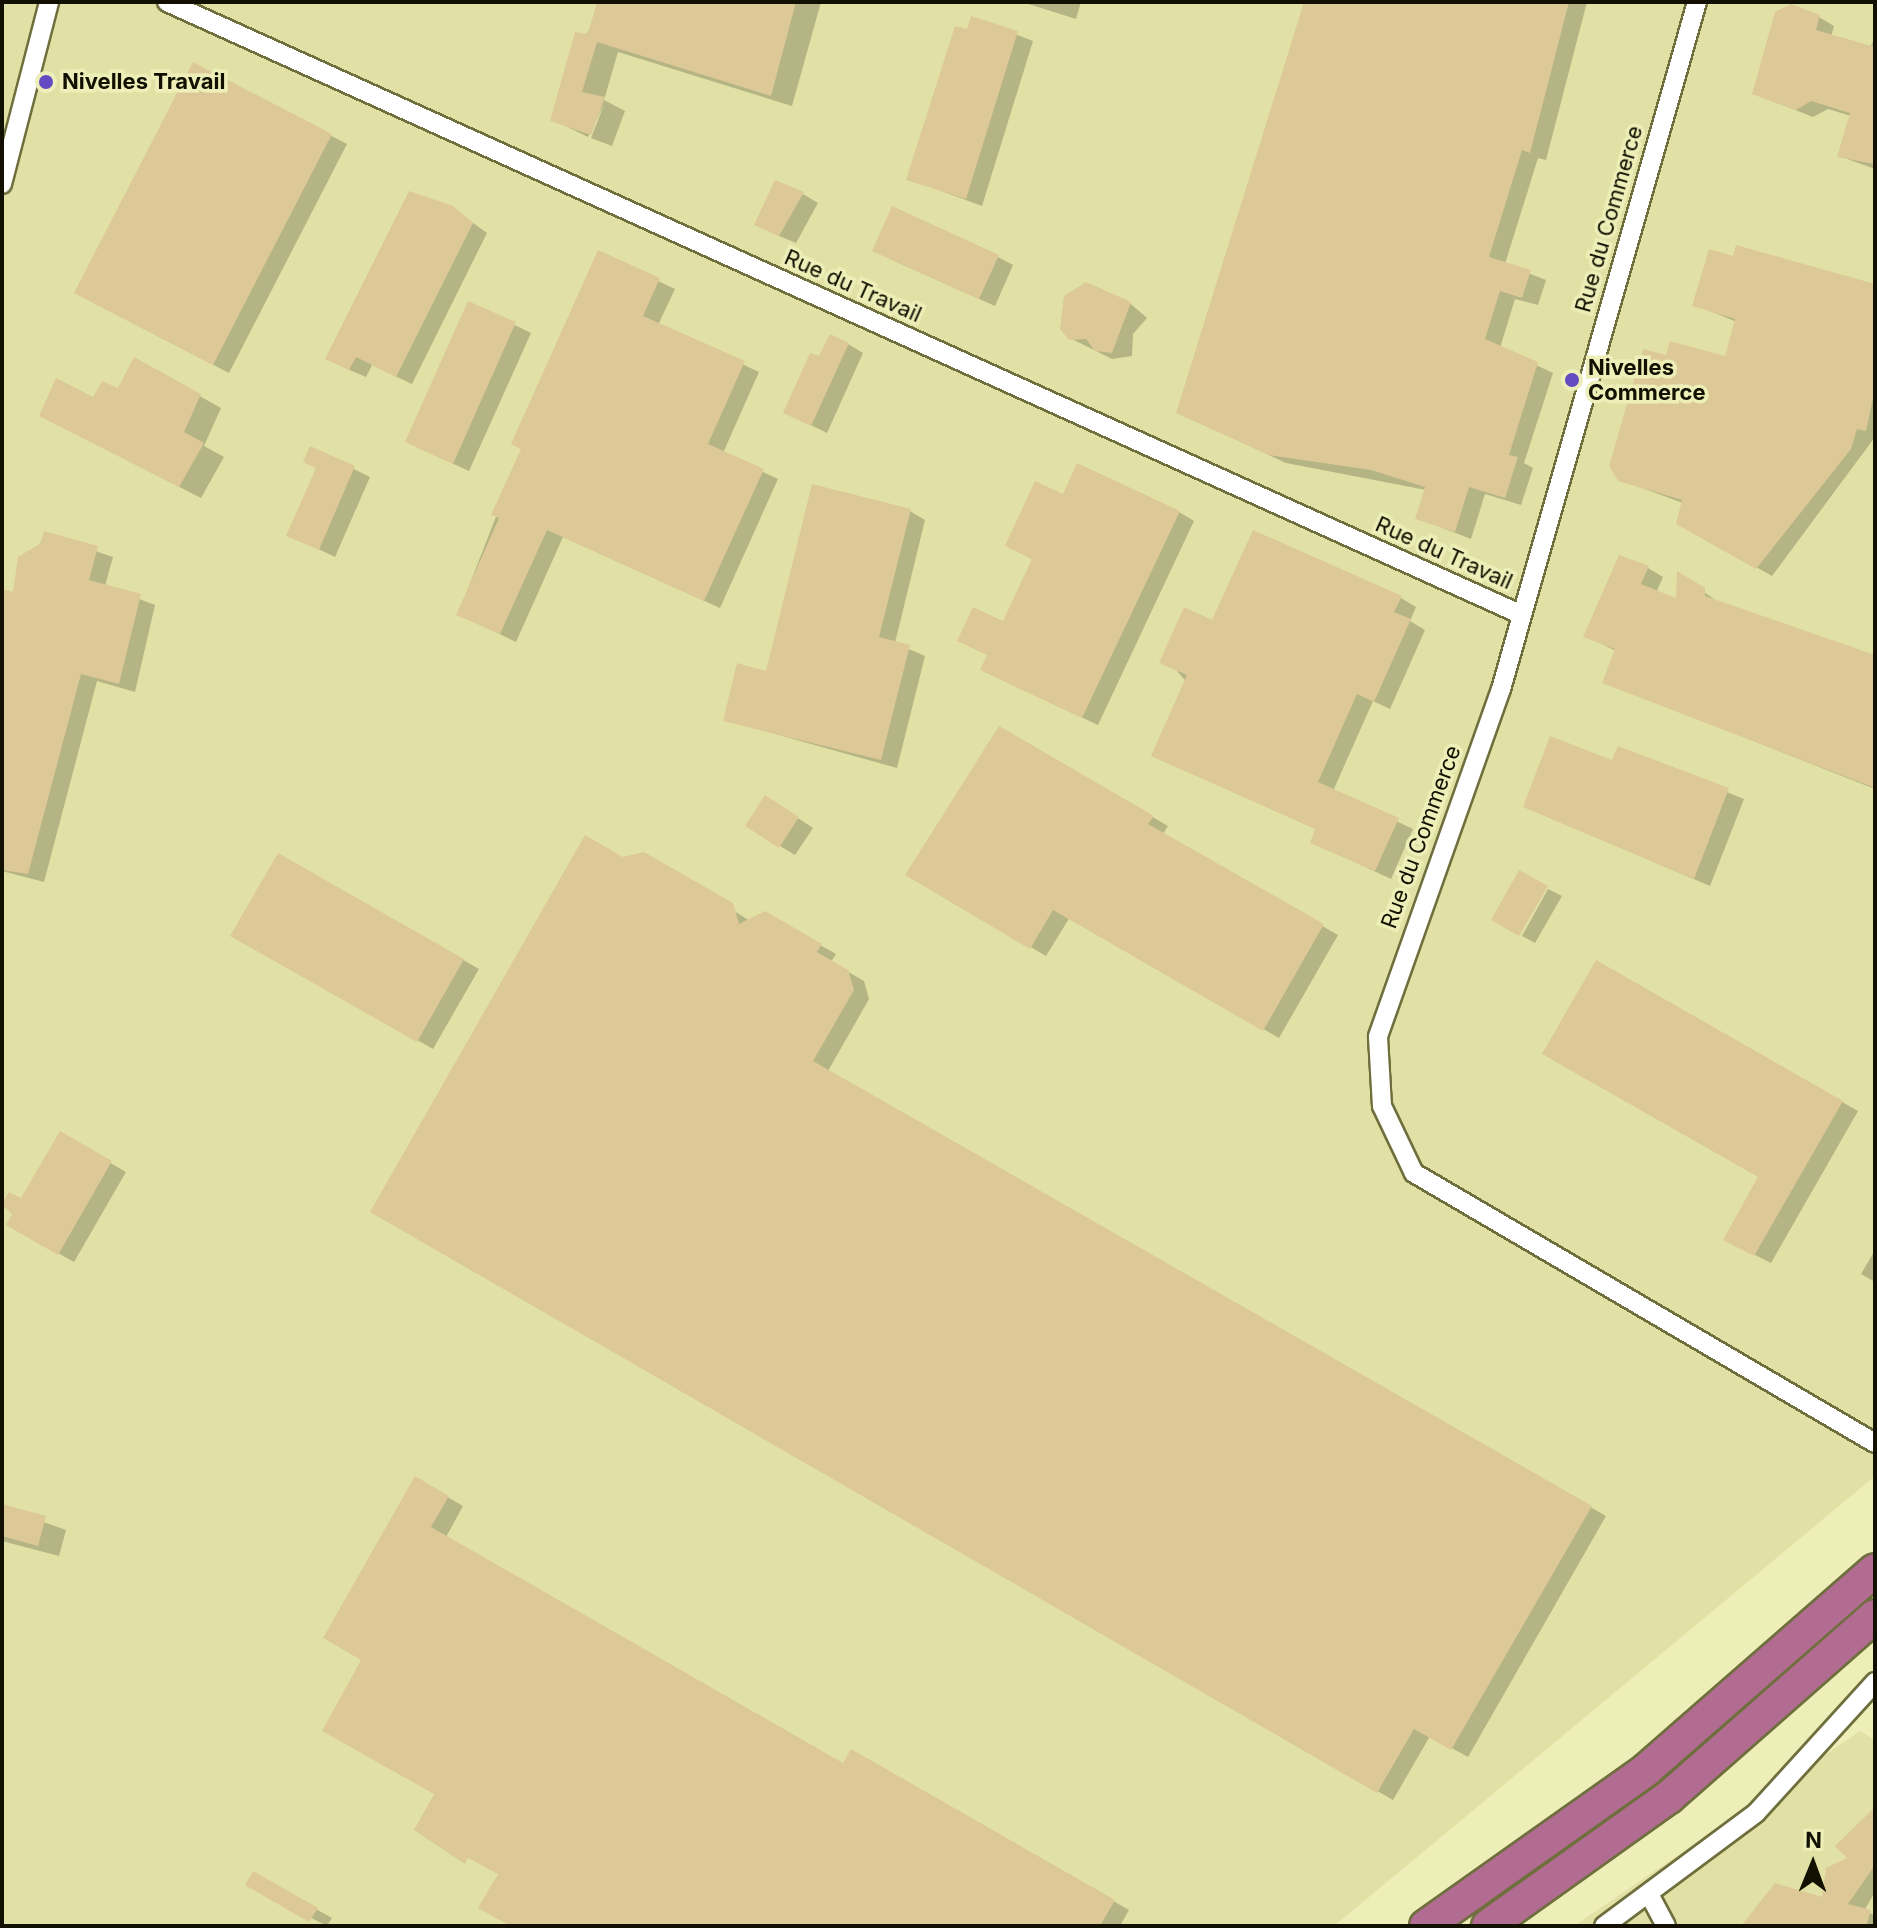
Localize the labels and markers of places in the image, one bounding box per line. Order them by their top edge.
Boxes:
place label: Nivelles Travail [62,69,225,95]
marker: Nivelles Travail [37,73,55,91]
place label: Nivelles Commerce [1588,354,1705,406]
marker: Nivelles Commerce [1563,371,1581,389]

